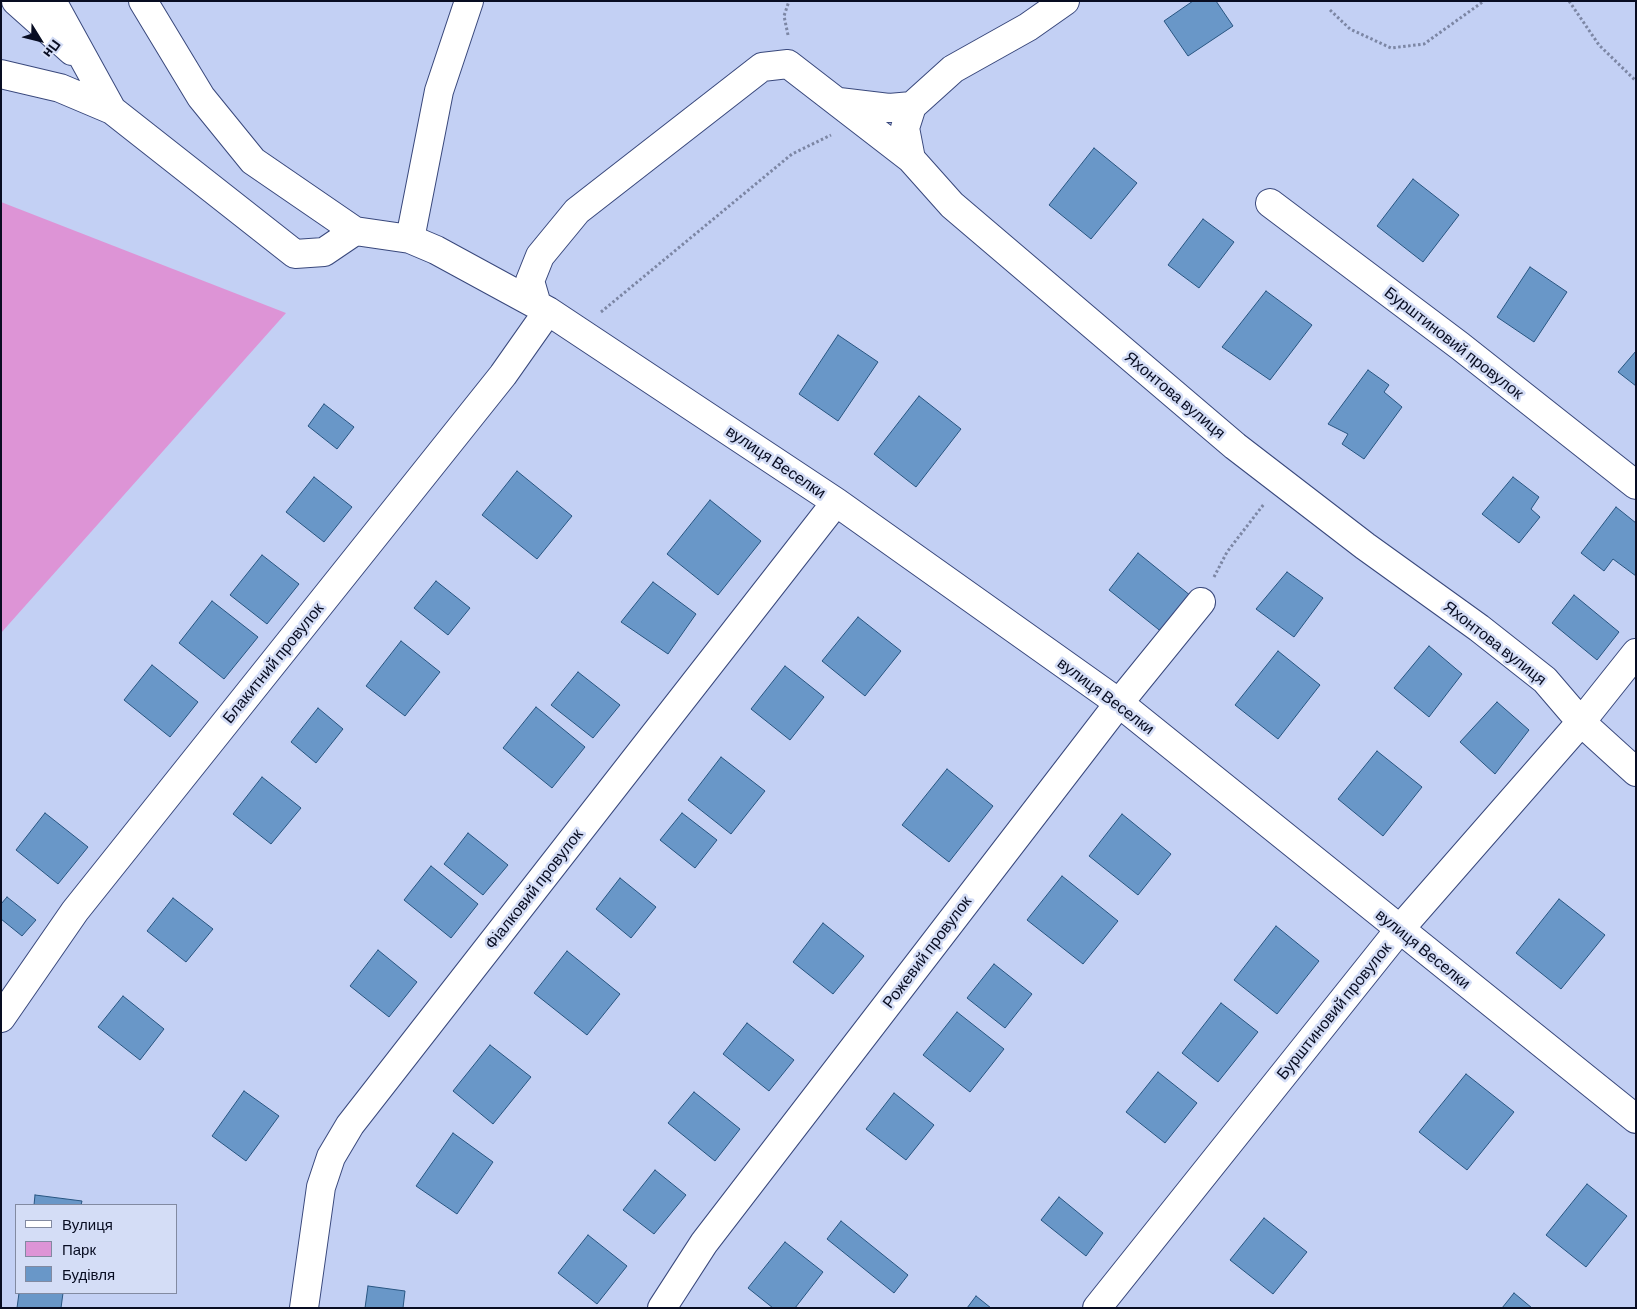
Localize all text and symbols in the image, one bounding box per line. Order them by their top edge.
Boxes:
north arrow [15,15,65,65]
text: Пн [40,37,65,62]
street label: Бурштиновий провулок [1381,283,1527,403]
street label: Яхонтова вулиця [1121,347,1229,443]
street label: вулиця Веселки [722,422,830,502]
street label: Яхонтова вулиця [1440,597,1550,689]
street label: Блакитний провулок [219,599,327,727]
street label: вулиця Веселки [1054,653,1158,739]
street label: Фіалковий провулок [481,825,587,953]
street label: Рожевий провулок [879,892,975,1012]
street label: вулиця Веселки [1372,905,1474,993]
street label: Бурштиновий провулок [1273,939,1395,1083]
legend [15,1204,178,1294]
text: Вулиця [62,1215,113,1233]
text: Парк [62,1240,96,1258]
text: Будівля [62,1265,115,1283]

